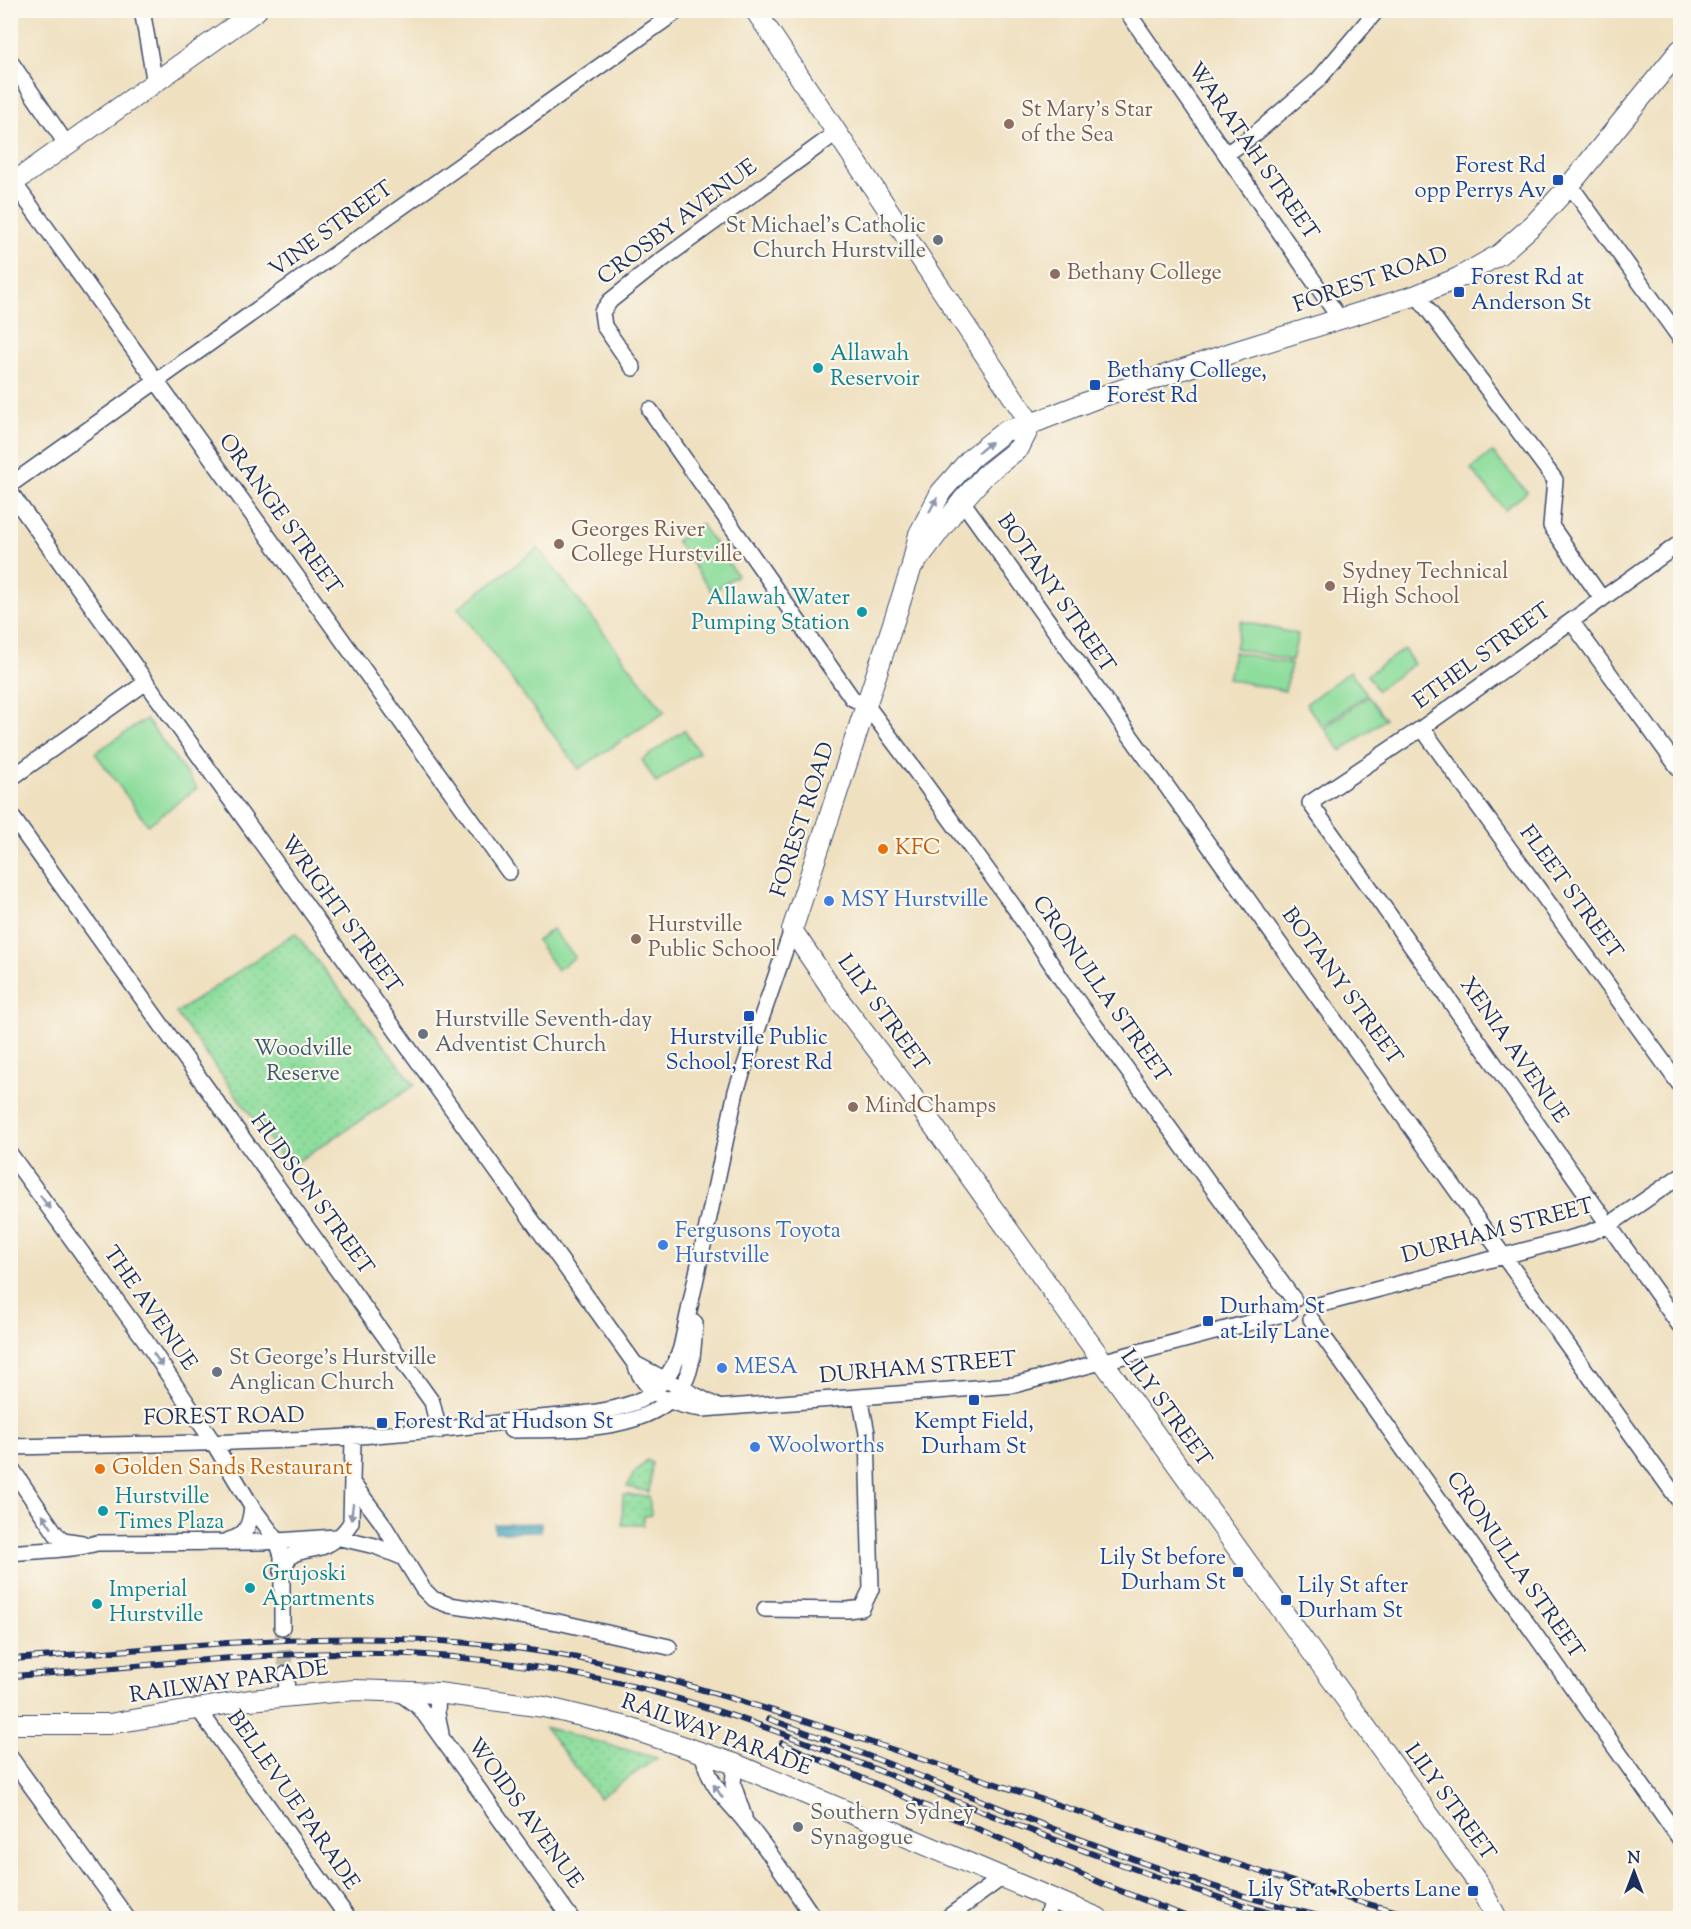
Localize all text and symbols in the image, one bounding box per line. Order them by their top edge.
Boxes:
street label: WARATAH STREET [1178,56,1326,248]
place label: St Mary's Star of the Sea [1021,95,1153,152]
marker: St Mary's Star of the Sea [1002,117,1016,131]
place label: Forest Rd opp Perrys Av [1415,151,1546,208]
street label: CROSBY AVENUE [591,152,765,294]
marker: Forest Rd opp Perrys Av [1551,173,1565,187]
street label: VINE STREET [263,174,401,286]
place label: St Michael's Catholic Church Hurstville [725,211,926,268]
marker: St Michael's Catholic Church Hurstville [931,233,945,247]
street label: FOREST ROAD [1289,240,1453,322]
place label: Bethany College [1067,258,1222,290]
place label: Forest Rd at Anderson St [1471,263,1592,320]
marker: Bethany College [1048,267,1062,281]
marker: Forest Rd at Anderson St [1452,285,1466,299]
place label: Allawah Reservoir [830,339,920,396]
place label: Bethany College, Forest Rd [1107,356,1267,413]
marker: Allawah Reservoir [811,361,825,375]
marker: Bethany College, Forest Rd [1088,378,1102,392]
street label: ORANGE STREET [210,428,349,603]
one-way arrow [977,441,992,454]
one-way arrow [928,497,938,514]
street label: BOTANY STREET [988,508,1122,681]
place label: Georges River College Hurstville [571,515,742,572]
marker: Georges River College Hurstville [552,537,566,551]
place label: Sydney Technical High School [1342,557,1508,614]
marker: Sydney Technical High School [1323,579,1337,593]
place label: Allawah Water Pumping Station [691,583,850,640]
street label: ETHEL STREET [1407,596,1559,718]
marker: Allawah Water Pumping Station [855,605,869,619]
street label: FOREST ROAD [764,738,844,902]
street label: FLEET STREET [1510,819,1630,967]
street label: WRIGHT STREET [271,829,409,1001]
place label: KFC [895,833,941,865]
marker: KFC [876,842,890,856]
place label: MSY Hurstville [841,885,989,917]
street label: CRONULLA STREET [1023,890,1177,1091]
marker: MSY Hurstville [822,894,836,908]
street label: BOTANY STREET [1273,901,1410,1073]
place label: Hurstville Public School [648,910,777,967]
marker: Hurstville Public School [629,932,643,946]
street label: LILY STREET [828,949,936,1080]
street label: XENIA AVENUE [1451,971,1575,1131]
place label: Hurstville Seventh-day Adventist Church [435,1005,652,1062]
marker: Hurstville Public School, Forest Rd [742,1009,756,1023]
place label: Hurstville Public School, Forest Rd [666,1023,832,1080]
marker: Hurstville Seventh-day Adventist Church [416,1027,430,1041]
park label: Woodville Reserve [254,1034,352,1091]
place label: MindChamps [865,1091,996,1123]
marker: MindChamps [846,1100,860,1114]
street label: HUDSON STREET [241,1108,381,1283]
street label: DURHAM STREET [1398,1191,1598,1273]
one-way arrow [38,1194,50,1209]
place label: Fergusons Toyota Hurstville [675,1216,841,1273]
marker: Fergusons Toyota Hurstville [656,1238,670,1252]
street label: THE AVENUE [94,1240,204,1378]
place label: Durham St at Lily Lane [1220,1292,1330,1349]
marker: Durham St at Lily Lane [1201,1314,1215,1328]
place label: St George's Hurstville Anglican Church [229,1343,436,1400]
street label: DURHAM STREET [818,1344,1018,1394]
street label: LILY STREET [1111,1344,1219,1475]
one-way arrow [152,1352,163,1368]
place label: MESA [734,1352,798,1384]
marker: MESA [715,1361,729,1375]
marker: St George's Hurstville Anglican Church [210,1365,224,1379]
marker: Kempt Field, Durham St [967,1393,981,1407]
street label: FOREST ROAD [143,1401,305,1435]
place label: Forest Rd at Hudson St [394,1407,614,1439]
place label: Kempt Field, Durham St [914,1407,1034,1464]
marker: Forest Rd at Hudson St [375,1416,389,1430]
place label: Woolworths [767,1431,884,1463]
marker: Woolworths [748,1440,762,1454]
place label: Golden Sands Restaurant [112,1453,353,1485]
marker: Golden Sands Restaurant [93,1462,107,1476]
street label: CRONULLA STREET [1437,1466,1591,1667]
place label: Hurstville Times Plaza [115,1482,224,1539]
one-way arrow [347,1503,357,1522]
marker: Hurstville Times Plaza [96,1504,110,1518]
one-way arrow [42,1513,53,1529]
place label: Lily St before Durham St [1100,1543,1226,1600]
place label: Grujoski Apartments [262,1559,375,1616]
marker: Lily St before Durham St [1231,1565,1245,1579]
place label: Lily St after Durham St [1298,1571,1408,1628]
place label: Imperial Hurstville [109,1575,204,1632]
marker: Grujoski Apartments [243,1581,257,1595]
marker: Lily St after Durham St [1279,1593,1293,1607]
marker: Imperial Hurstville [90,1597,104,1611]
street label: RAILWAY PARADE [127,1653,331,1713]
street label: RAILWAY PARADE [616,1687,816,1785]
street label: BELLEVUE PARADE [218,1704,366,1898]
street label: WOIDS AVENUE [458,1732,590,1896]
street label: LILY STREET [1395,1738,1503,1869]
one-way arrow [713,1783,724,1799]
place label: Southern Sydney Synagogue [810,1798,974,1855]
marker: Southern Sydney Synagogue [791,1820,805,1834]
north arrow [1604,1842,1664,1902]
text: N [1628,1848,1641,1871]
place label: Lily St at Roberts Lane [1248,1875,1461,1907]
marker: Lily St at Roberts Lane [1466,1884,1480,1898]

